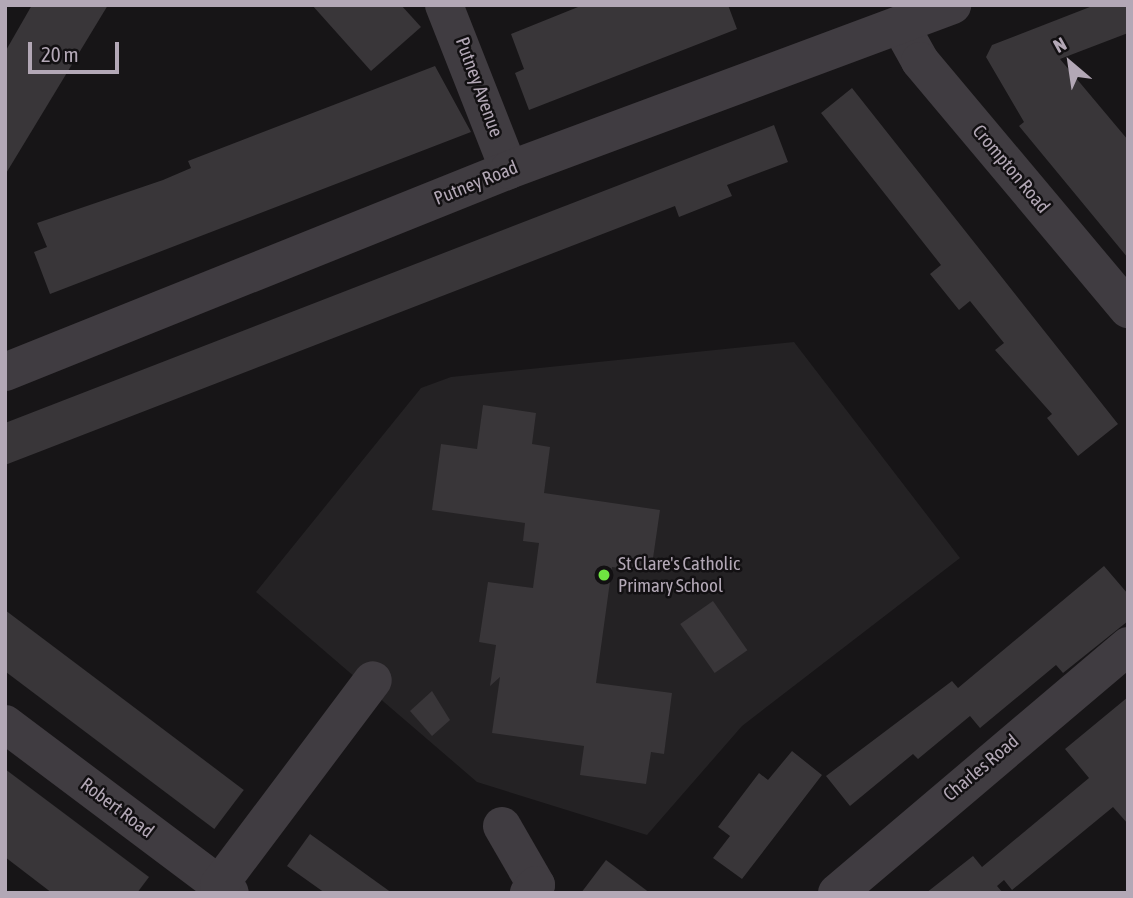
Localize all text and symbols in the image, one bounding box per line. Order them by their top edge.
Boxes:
scale bar [32,28,122,72]
north arrow [1035,28,1105,98]
text: N [1050,32,1070,57]
street label: Putney Avenue [450,34,508,140]
text: 20 m [41,42,79,66]
street label: Crompton Road [968,120,1054,218]
street label: Putney Road [431,156,521,210]
place label: St Clare's Catholic Primary School [618,553,740,597]
marker: St Clare's Catholic Primary School [596,567,612,583]
street label: Charles Road [939,730,1023,806]
street label: Robert Road [76,773,158,843]

